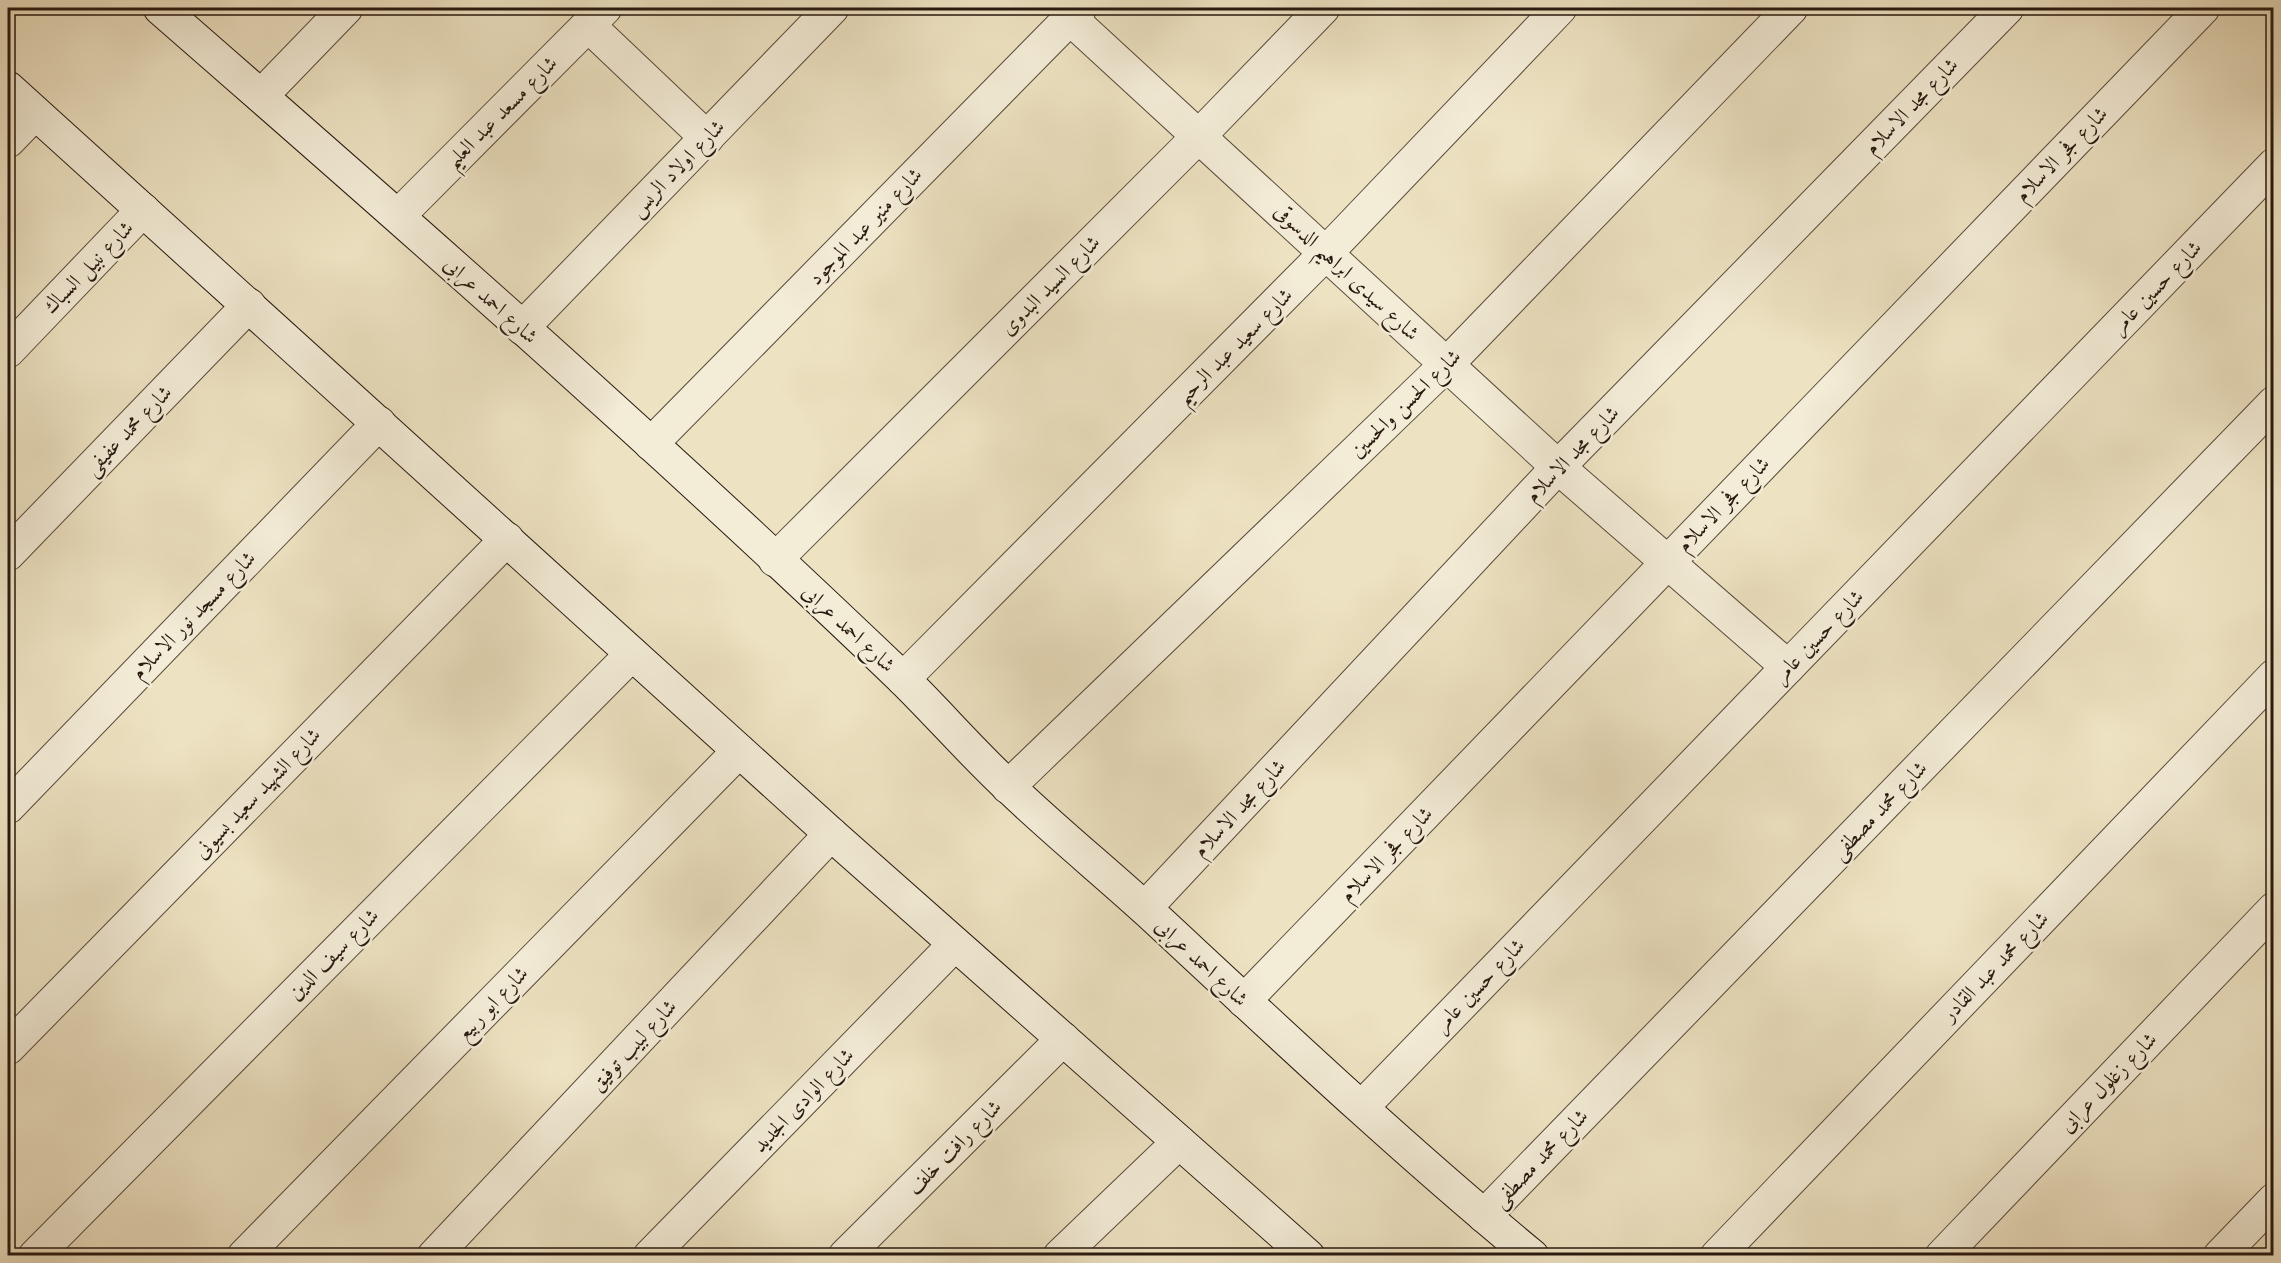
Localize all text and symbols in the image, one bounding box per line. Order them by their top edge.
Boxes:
street label: شارع مسعد عبد العليم [442,53,568,179]
street label: شارع مجد الاسلام [1861,55,1967,163]
street label: شارع فجر الاسلام [2011,103,2117,211]
street label: شارع اولاد الريس [626,116,734,226]
street label: شارع منير عبد الموجود [805,164,931,294]
street label: شارع سيدى ابراهيم الدسوقى [1263,200,1423,352]
street label: شارع نبيل السباك [39,217,142,322]
street label: شارع السيد البدوى [997,232,1109,344]
street label: شارع حسين عامر [2108,238,2211,343]
street label: شارع احمد عرابى [435,254,541,353]
street label: شارع سعيد عبد الرحيم [1172,284,1303,415]
street label: شارع الحسن والحسين [1347,346,1470,466]
street label: شارع محمد عفيفى [81,382,181,484]
street label: شارع مجد الاسلام [1522,403,1628,511]
street label: شارع فجر الاسلام [1673,453,1779,561]
street label: شارع مسجد نور الاسلام [128,548,265,688]
street label: شارع احمد عرابى [794,581,898,681]
street label: شارع حسين عامر [1770,587,1873,692]
street label: شارع الشهيد سعيد بسيونى [191,725,330,867]
street label: شارع مجد الاسلام [1190,756,1295,866]
street label: شارع محمد مصطفى [1828,758,1936,868]
street label: شارع فجر الاسلام [1336,803,1442,911]
street label: شارع سيف الدين [285,906,388,1009]
street label: شارع محمد عبد القادر [1937,908,2058,1031]
street label: شارع احمد عرابى [1147,915,1251,1015]
street label: شارع حسين عامر [1431,936,1534,1041]
street label: شارع ابو ربيع [453,963,538,1050]
street label: شارع لبيب توفيق [587,996,686,1100]
street label: شارع زغلول عرابى [2057,1029,2166,1141]
street label: شارع الوادى الجديد [750,1045,863,1161]
street label: شارع رافت خلف [904,1097,1011,1204]
street label: شارع محمد مصطفى [1489,1106,1597,1216]

